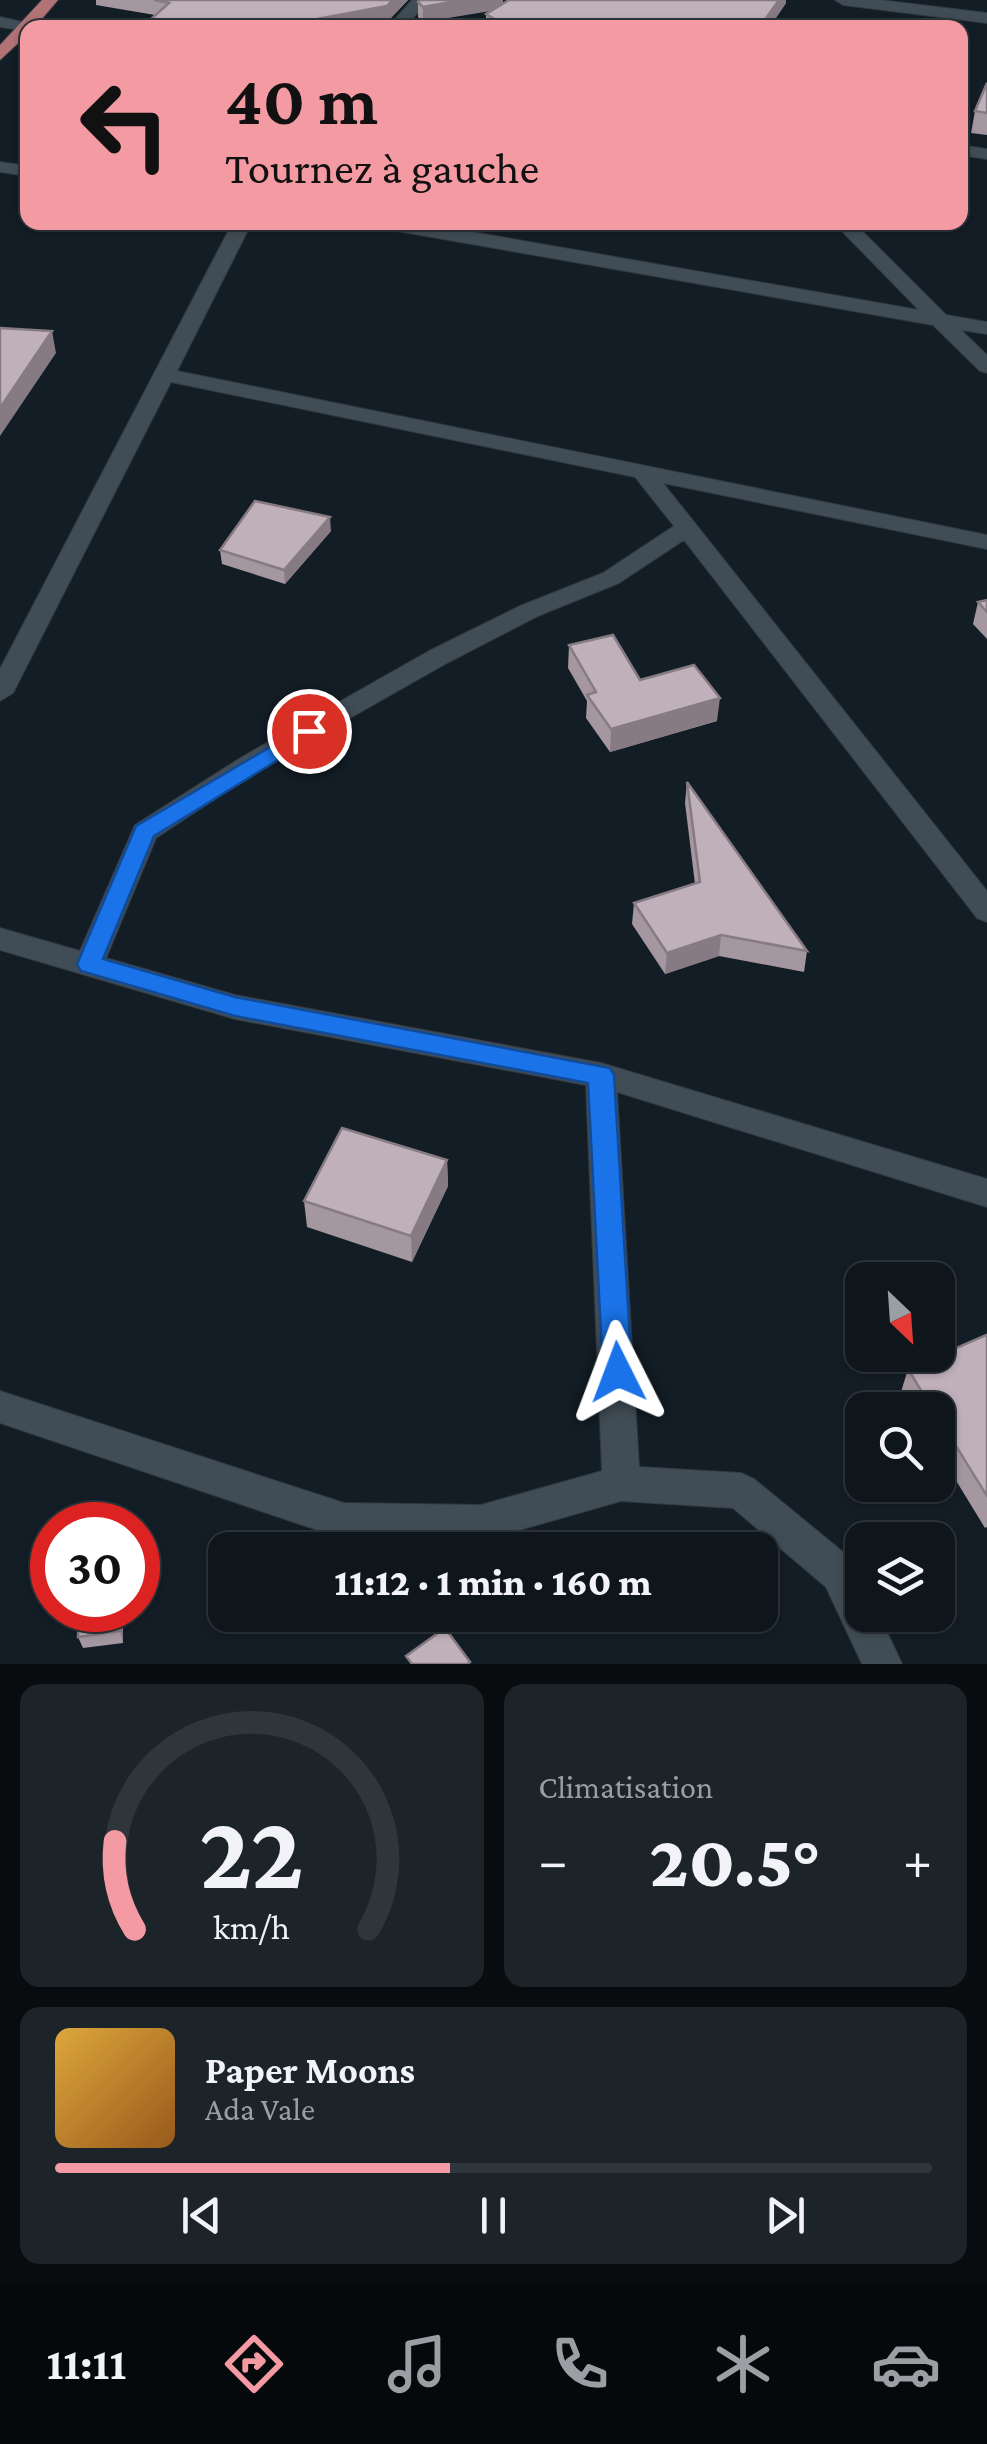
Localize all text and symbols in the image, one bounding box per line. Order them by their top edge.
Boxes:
icon: left [60,60,190,190]
text: 40 m [225,61,378,139]
text: Tournez à gauche [225,143,539,193]
pin [267,689,352,774]
icon: arrive [282,704,337,759]
north arrow [845,1262,955,1372]
map controls [845,1262,955,1632]
position arrow [566,1320,670,1424]
button: search [845,1392,955,1502]
speed limit sign: 30 [30,1502,160,1632]
button: layers [845,1522,955,1632]
text: 11:12 · 1 min · 160 m [334,1561,652,1603]
text: Climatisation [539,1769,713,1805]
text: 22 [199,1794,304,1909]
text: 20.5° [649,1819,821,1902]
text: − [539,1830,568,1891]
text: + [903,1830,932,1891]
text: km/h [213,1907,290,1947]
text: Paper Moons [205,2049,415,2091]
text: Ada Vale [205,2091,315,2127]
icon: previous [174,2188,229,2243]
icon: pause [466,2188,521,2243]
icon: next [758,2188,813,2243]
icon: directions [219,2329,289,2399]
icon: music [382,2329,452,2399]
icon: phone [545,2329,615,2399]
icon: climate [708,2329,778,2399]
icon: car [871,2329,941,2399]
text: 11:11 [46,2339,126,2389]

